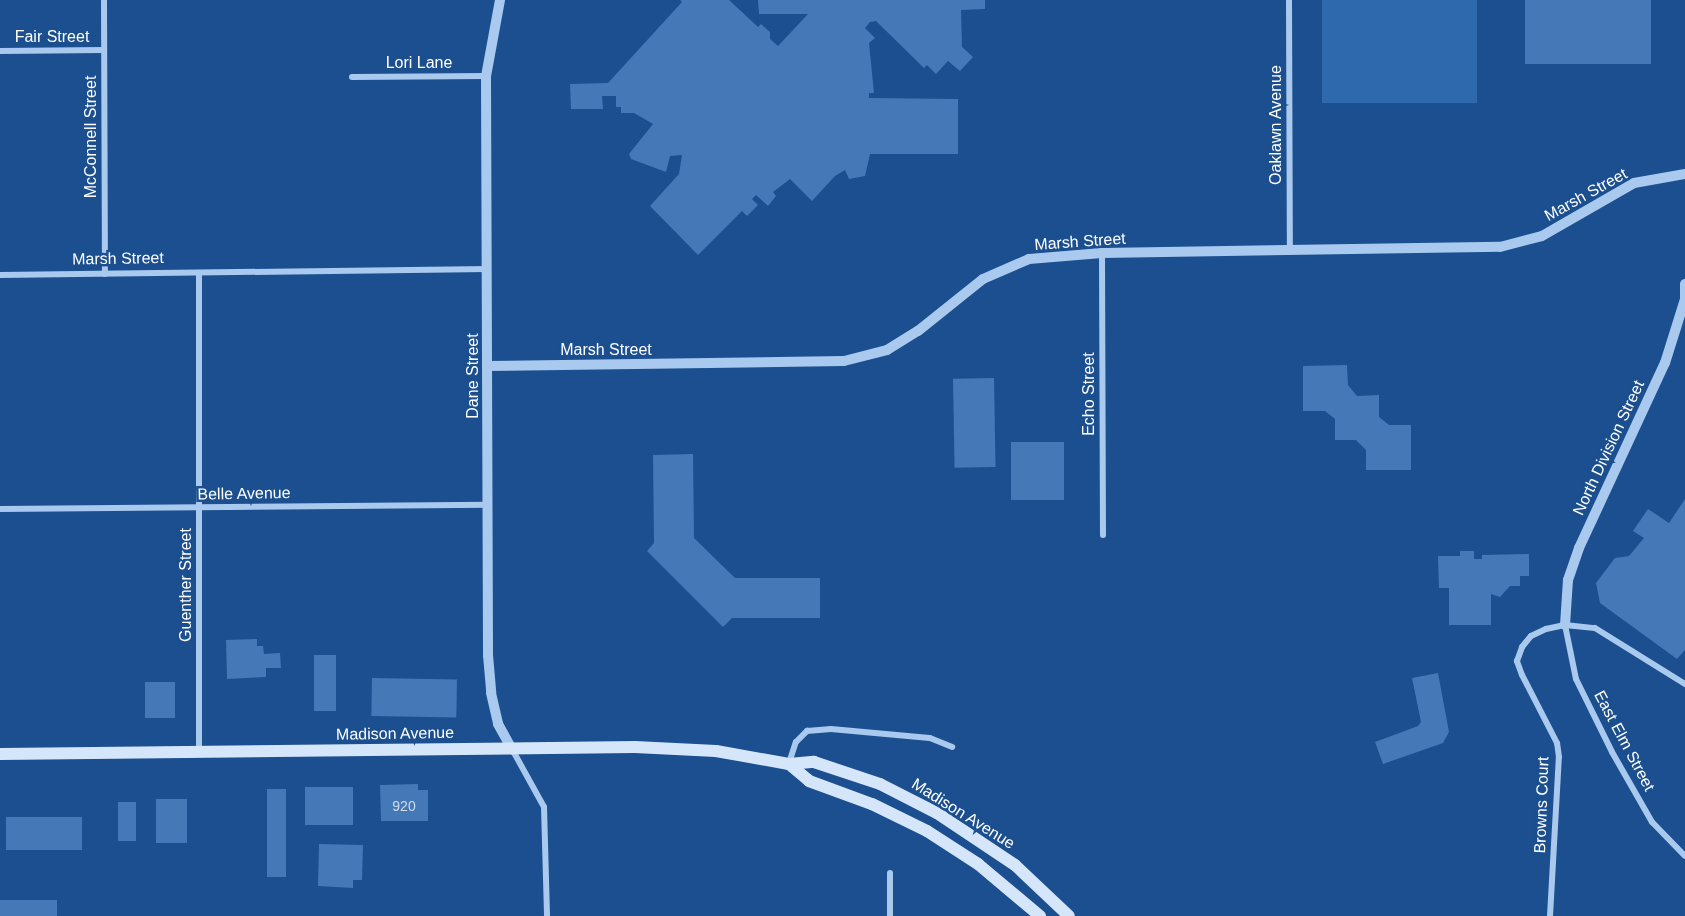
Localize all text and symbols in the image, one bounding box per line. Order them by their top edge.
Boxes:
street label: Fair Street [15,27,89,47]
street label: Lori Lane [386,53,452,73]
street label: Oaklawn Avenue [1266,65,1286,185]
street label: McConnell Street [81,76,101,198]
street label: Marsh Street [1541,164,1631,226]
street label: Marsh Street [1034,229,1126,255]
street label: Marsh Street [72,249,164,269]
street label: Dane Street [463,333,483,419]
street label: Marsh Street [560,340,652,360]
street label: Echo Street [1079,352,1099,436]
street label: North Division Street [1569,377,1649,519]
street label: Belle Avenue [197,484,291,504]
street label: Guenther Street [176,528,196,642]
street label: East Elm Street [1589,687,1659,795]
street label: Madison Avenue [335,723,455,745]
street label: Browns Court [1531,756,1553,854]
street label: Madison Avenue [907,774,1019,854]
house number: 920 [392,798,416,814]

